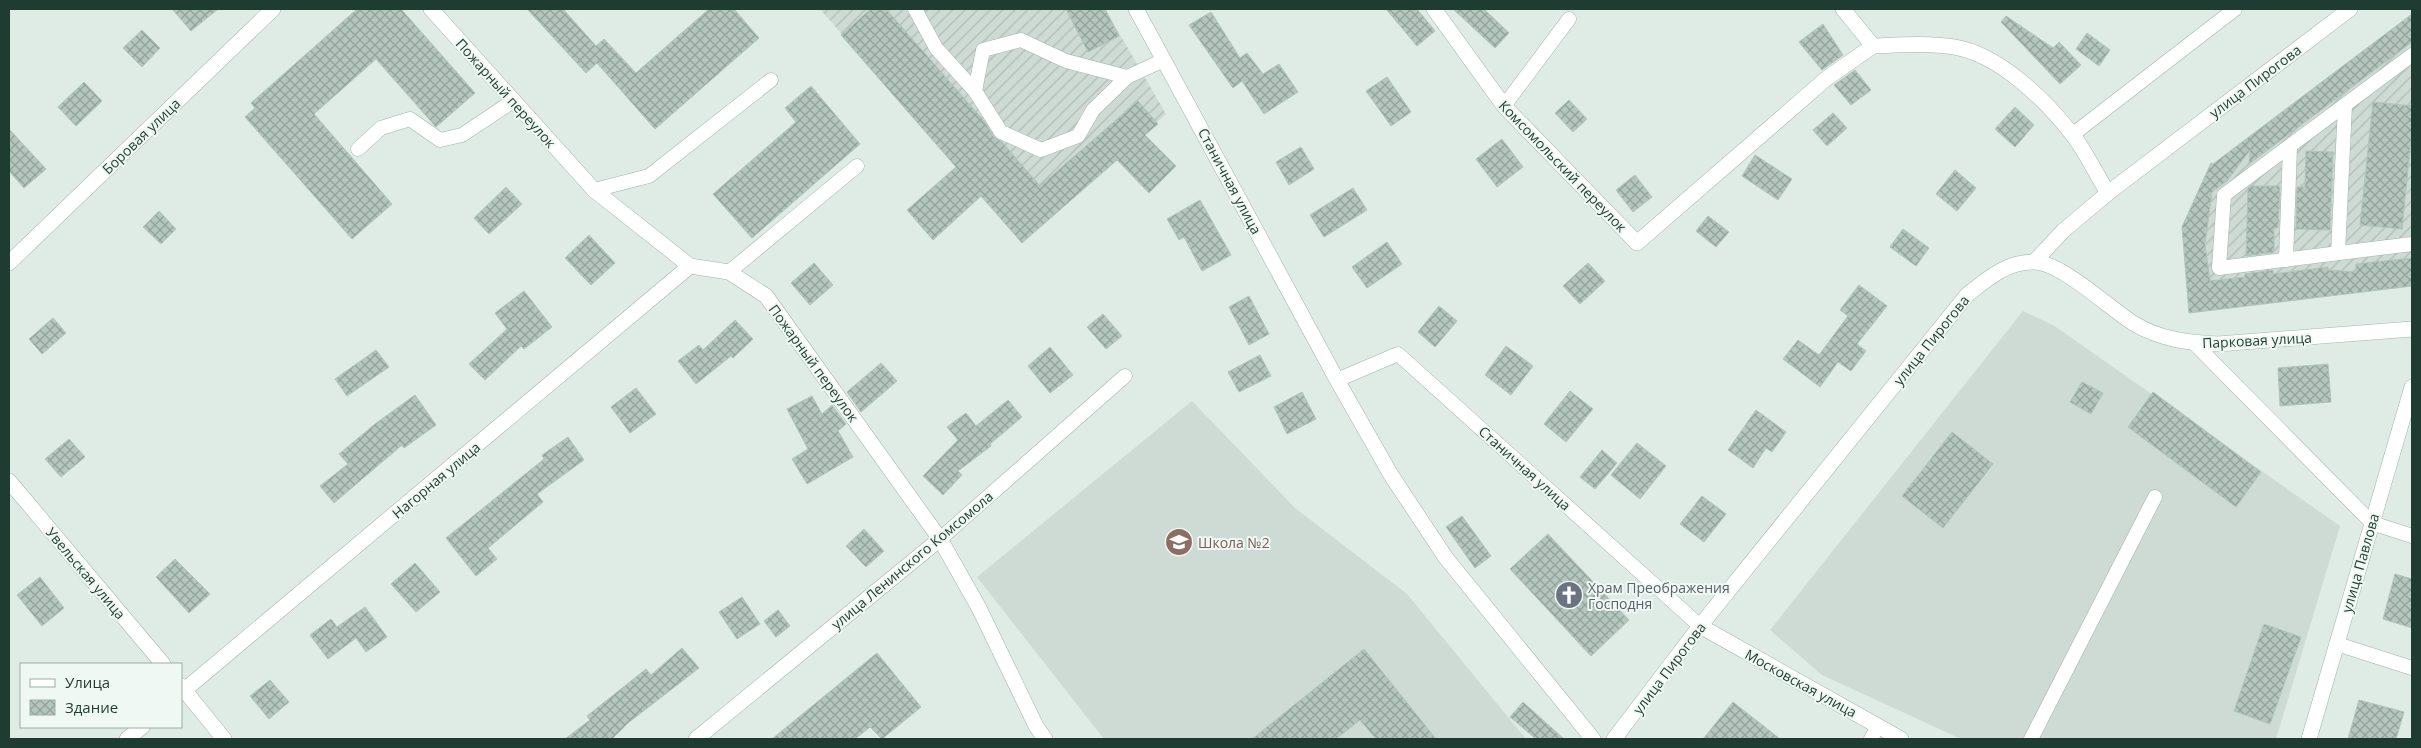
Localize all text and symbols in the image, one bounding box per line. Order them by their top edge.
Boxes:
street label: Пожарный переулок [452,34,561,152]
street label: улица Пирогова [2205,40,2305,122]
street label: Боровая улица [98,94,184,178]
street label: Комсомольский переулок [1495,96,1632,237]
street label: Станичная улица [1194,124,1266,238]
street label: улица Пирогова [1889,291,1973,389]
street label: Пожарный переулок [765,300,864,426]
street label: Парковая улица [2202,328,2312,352]
street label: Станичная улица [1475,421,1575,515]
street label: Нагорная улица [388,437,484,523]
street label: улица Ленинского Комсомола [827,487,997,633]
street label: улица Павлова [2337,511,2383,615]
street label: Увельская улица [42,523,130,623]
school or university icon: Школа №2 [1164,527,1194,557]
place label: Школа №2 [1198,533,1270,552]
place label: Храм Преображения Господня [1588,578,1730,613]
church icon: Храм Преображения Господня [1554,580,1584,610]
street label: улица Пирогова [1628,618,1710,718]
street label: Московская улица [1742,644,1860,722]
legend [20,663,182,728]
text: Улица [65,672,110,692]
text: Здание [65,697,118,717]

